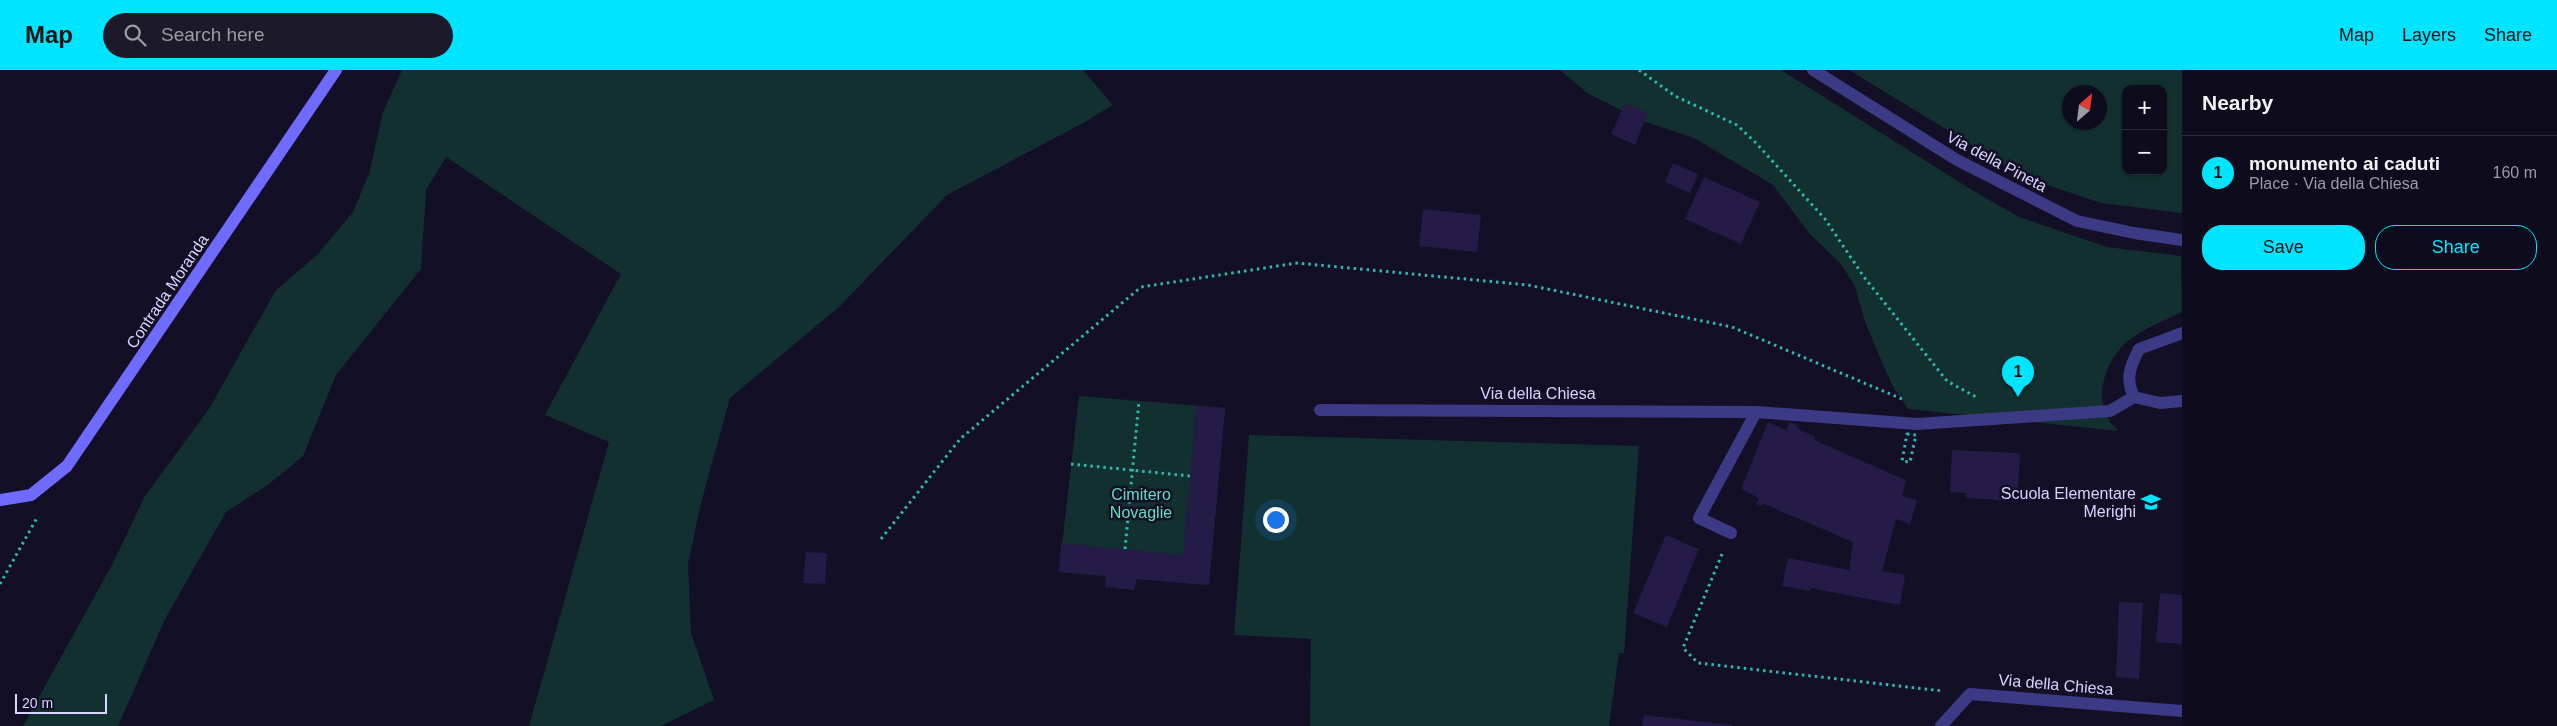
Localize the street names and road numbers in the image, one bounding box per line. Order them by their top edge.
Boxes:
street label: Via della Pineta [1944,128,2050,195]
street label: Contrada Moranda [123,231,212,351]
street label: Via della Chiesa [1480,385,1596,402]
street label: Via della Chiesa [1998,671,2114,698]

